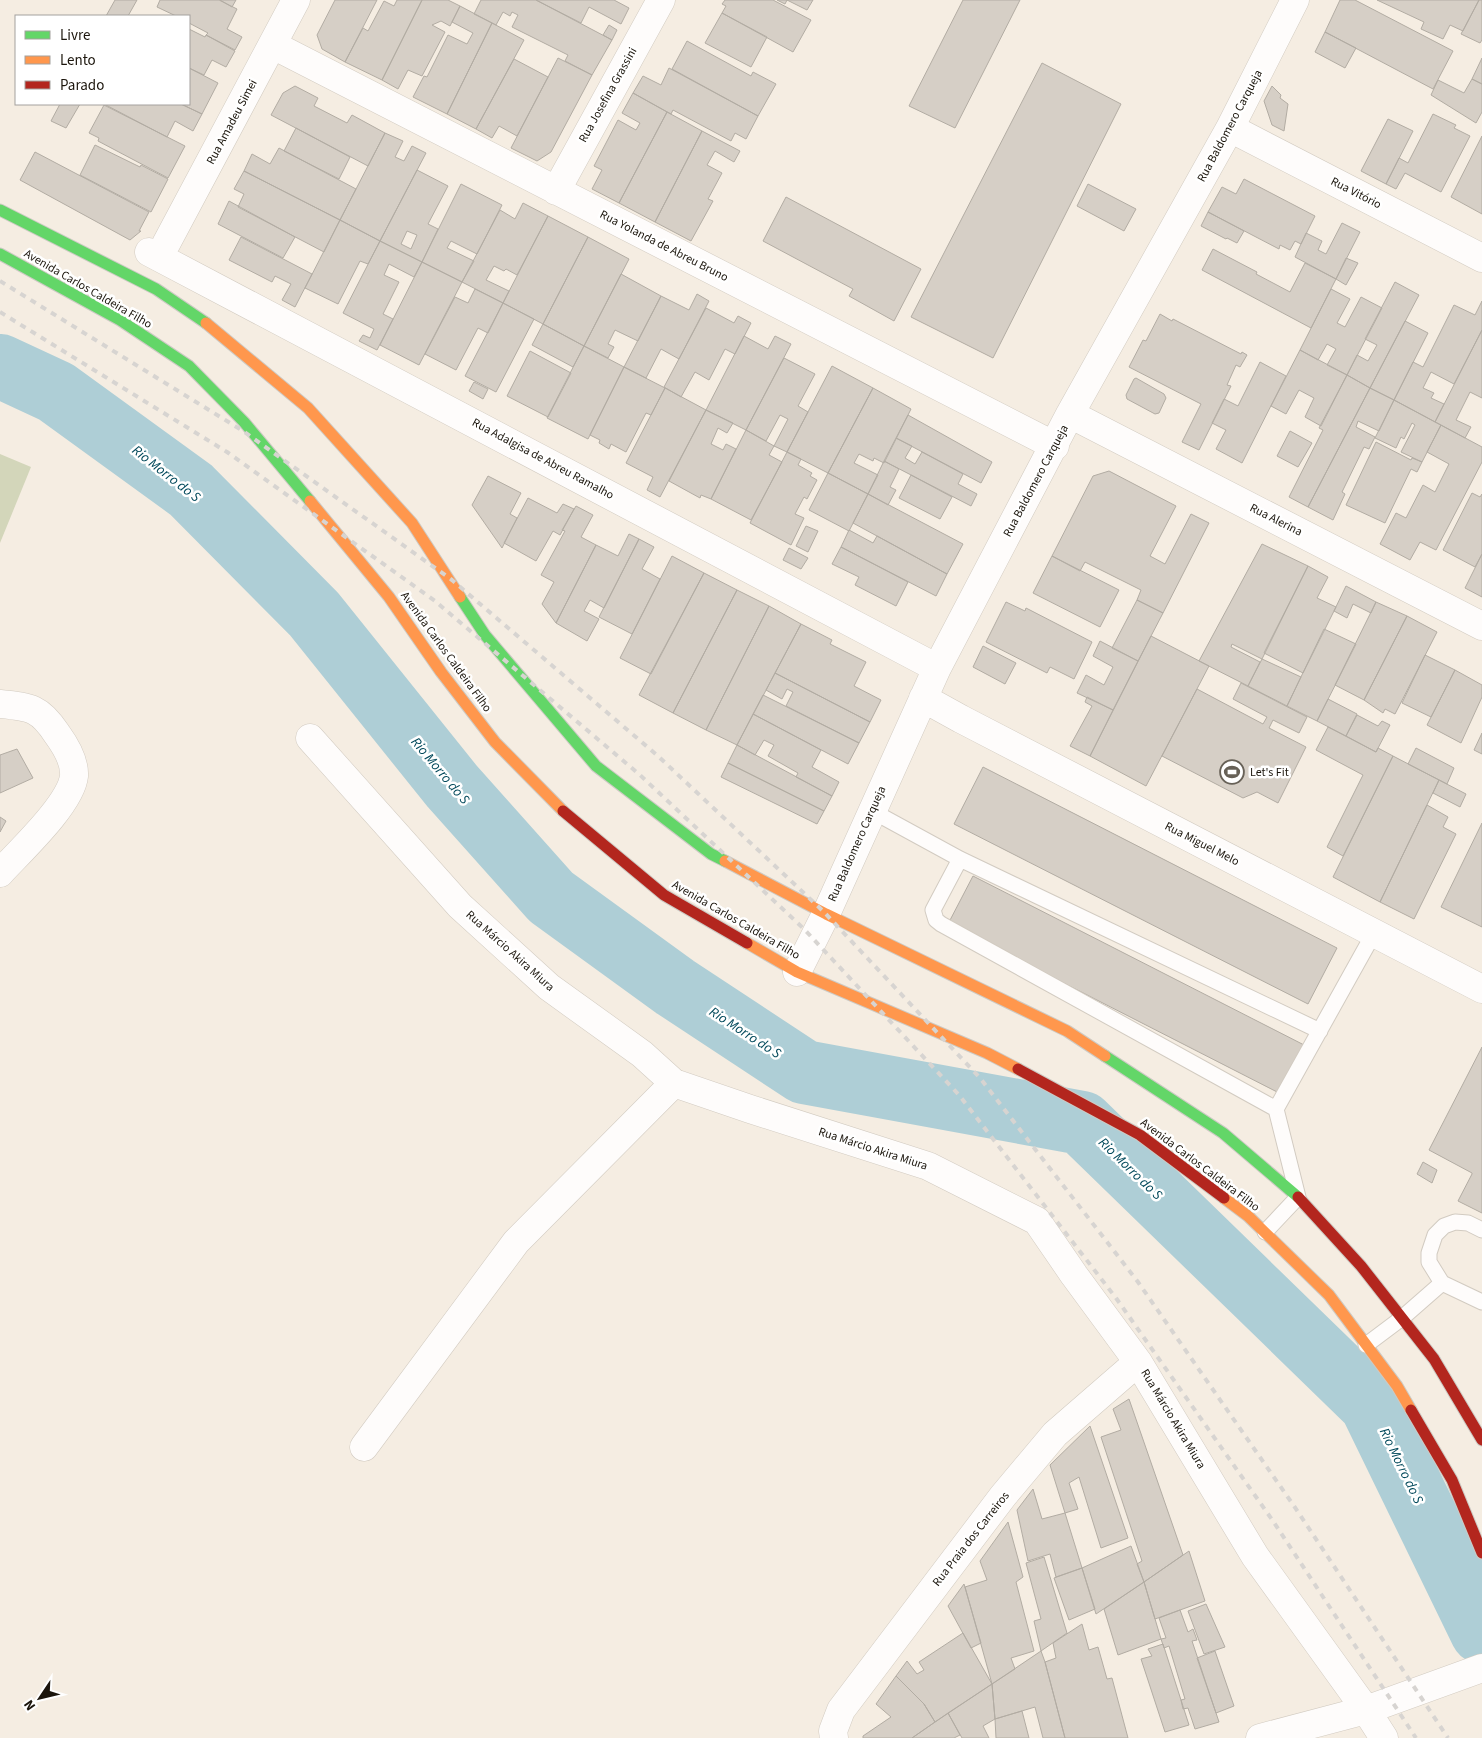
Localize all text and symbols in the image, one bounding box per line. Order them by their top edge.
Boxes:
legend [15,15,190,105]
text: Livre [60,25,90,46]
street label: Rua Josefina Grassini [575,44,641,146]
text: Lento [60,50,96,71]
street label: Rua Baldomero Carqueja [1193,67,1267,185]
text: Parado [60,75,104,96]
street label: Rua Amadeu Simei [202,76,262,168]
street label: Rua Vitório [1328,173,1384,213]
street label: Rua Yolanda de Abreu Bruno [597,206,731,286]
street label: Avenida Carlos Caldeira Filho [21,245,155,333]
street label: Rua Adalgisa de Abreu Ramalho [469,414,617,504]
street label: Rua Baldomero Carqueja [999,422,1073,540]
water label: Rio Morro do S [127,441,205,508]
street label: Rua Alerina [1247,499,1305,541]
street label: Avenida Carlos Caldeira Filho [396,588,496,716]
water label: Rio Morro do S [406,733,475,810]
sports icon: Let's Fit [1219,759,1245,785]
place label: Let's Fit [1250,764,1289,781]
street label: Rua Baldomero Carqueja [824,783,890,905]
street label: Rua Miguel Melo [1162,818,1242,870]
street label: Avenida Carlos Caldeira Filho [669,876,803,964]
street label: Rua Márcio Akira Miura [462,907,558,995]
water label: Rio Morro do S [705,1002,786,1064]
street label: Avenida Carlos Caldeira Filho [1137,1114,1263,1216]
street label: Rua Márcio Akira Miura [816,1123,930,1175]
water label: Rio Morro do S [1094,1133,1167,1205]
street label: Rua Márcio Akira Miura [1136,1366,1210,1472]
water label: Rio Morro do S [1374,1425,1428,1508]
street label: Rua Praia dos Carreiros [929,1488,1013,1590]
north arrow [15,1673,65,1723]
text: N [19,1695,41,1714]

